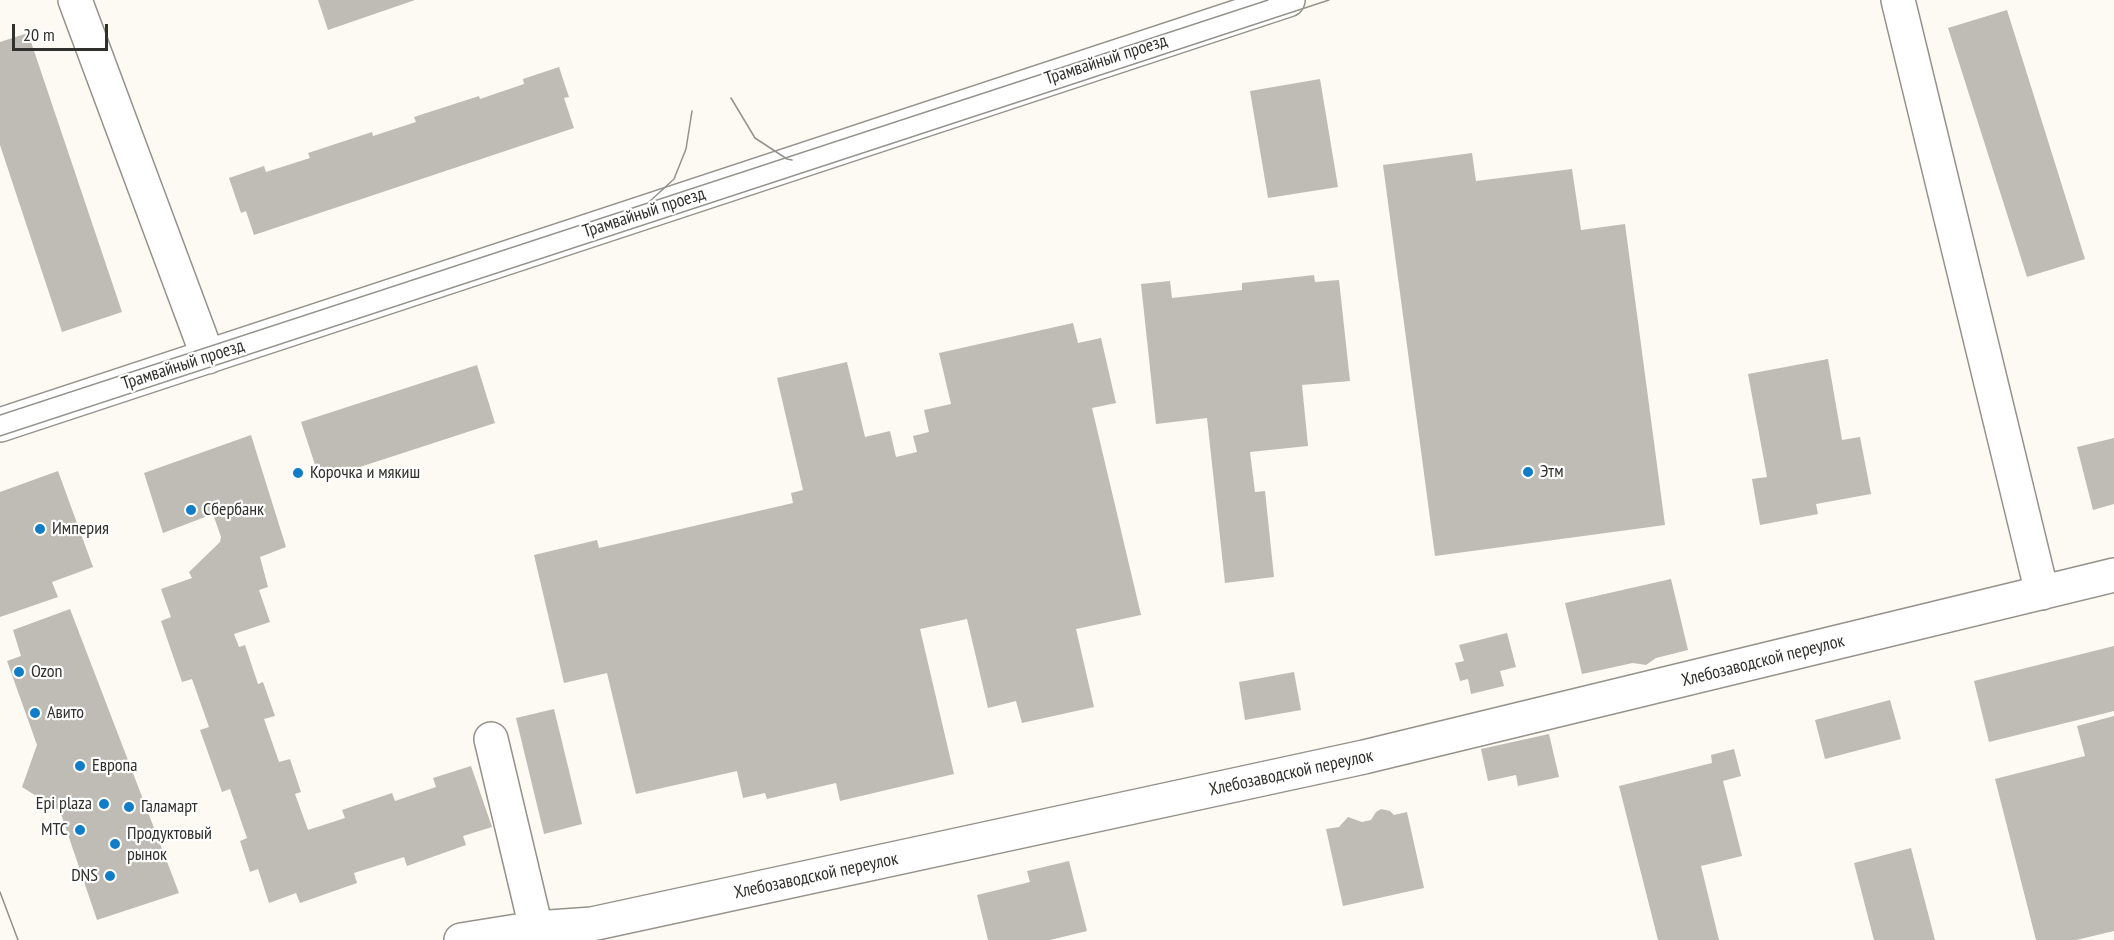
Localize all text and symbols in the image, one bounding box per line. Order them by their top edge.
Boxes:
scale bar [15,12,111,50]
text: 20 m [23,23,55,46]
street label: Трамвайный проезд [1042,30,1170,90]
street label: Трамвайный проезд [580,183,708,243]
street label: Трамвайный проезд [119,335,247,395]
place label: Этм [1540,461,1564,483]
place label: Корочка и мякиш [310,462,420,484]
marker: Этм [1521,465,1535,479]
marker: Корочка и мякиш [291,466,305,480]
place label: Сбербанк [203,499,264,521]
marker: Сбербанк [184,503,198,517]
place label: Империя [52,518,109,540]
marker: Империя [33,522,47,536]
street label: Хлебозаводской переулок [1679,630,1847,692]
place label: Ozon [31,661,63,683]
marker: Ozon [12,665,26,679]
place label: Авито [47,702,84,724]
marker: Авито [28,706,42,720]
street label: Хлебозаводской переулок [1207,745,1375,801]
place label: Европа [92,755,138,777]
marker: Европа [73,759,87,773]
place label: Epi plaza [36,793,92,815]
place label: Галамарт [141,796,198,818]
marker: Epi plaza [97,797,111,811]
marker: Галамарт [122,800,136,814]
place label: МТС [41,819,68,841]
marker: МТС [73,823,87,837]
place label: Продуктовый рынок [127,823,212,866]
marker: Продуктовый рынок [108,837,122,851]
street label: Хлебозаводской переулок [732,848,900,904]
place label: DNS [71,865,98,887]
marker: DNS [103,869,117,883]

